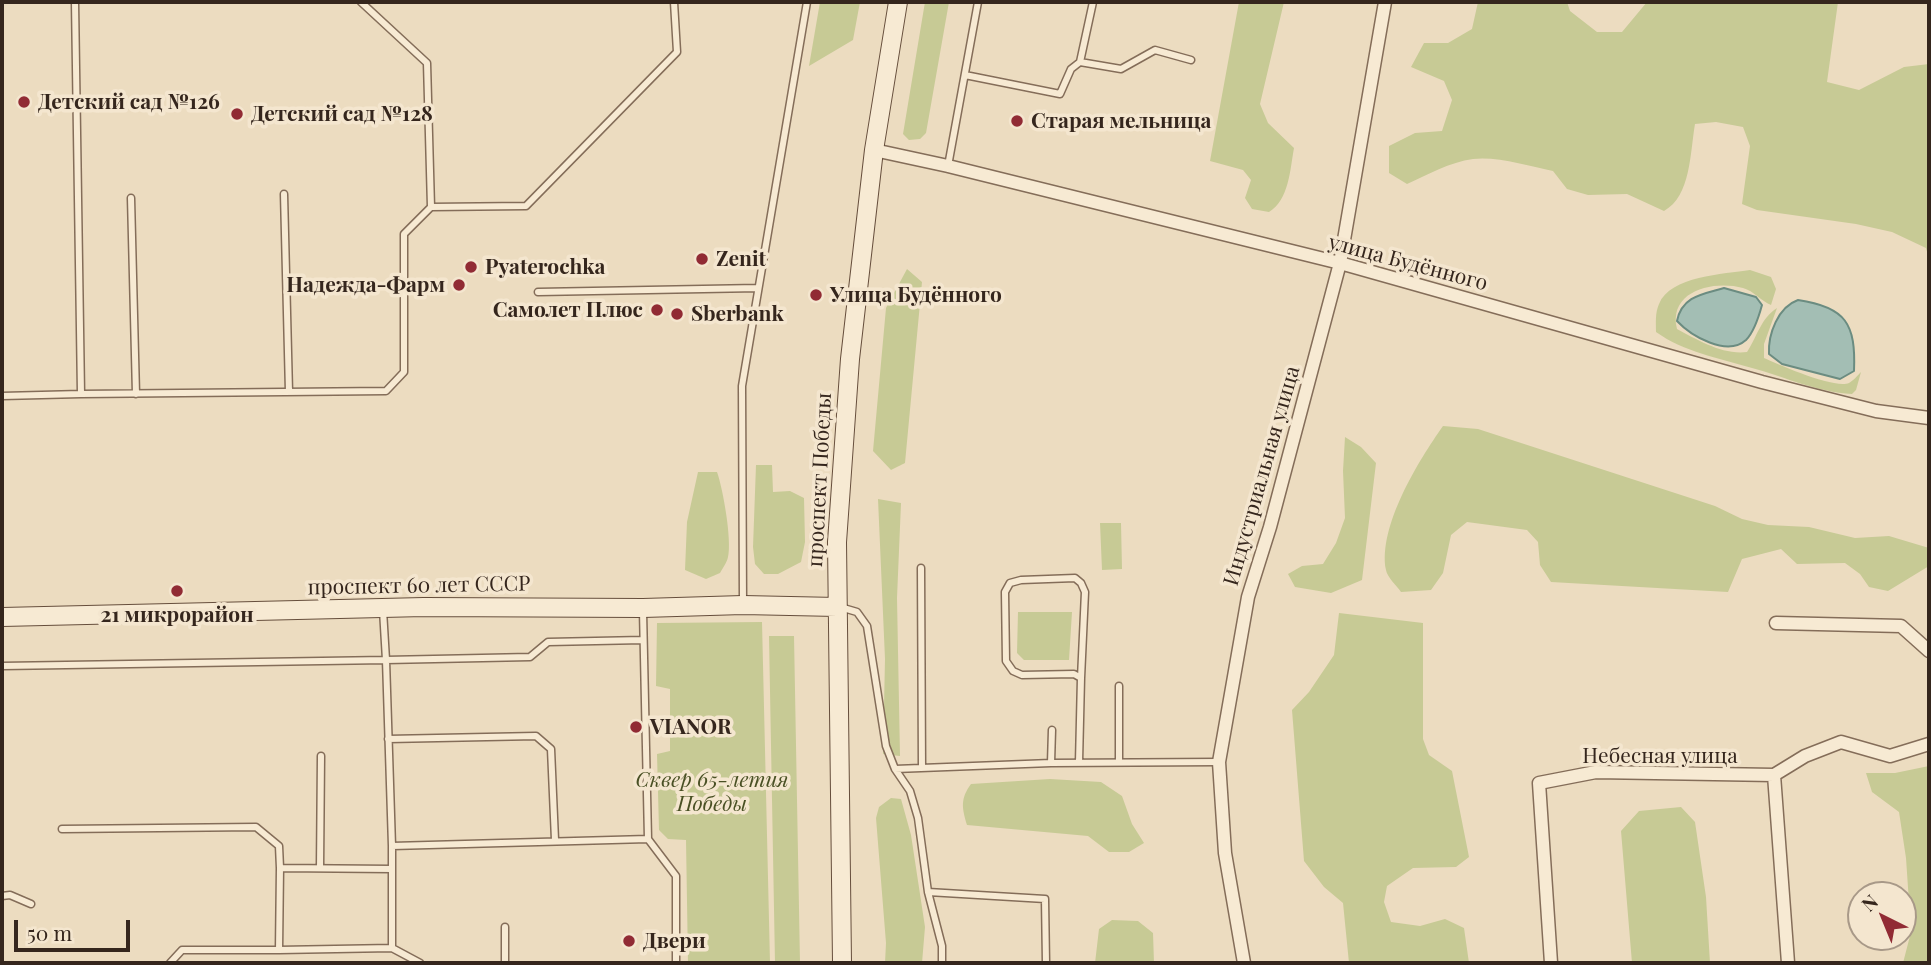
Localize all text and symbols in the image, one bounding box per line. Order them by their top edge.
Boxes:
place label: Детский сад №126 [38,89,220,115]
marker: Детский сад №126 [16,94,32,110]
place label: Детский сад №128 [251,101,433,127]
marker: Детский сад №128 [229,106,245,122]
place label: Старая мельница [1031,108,1211,134]
marker: Старая мельница [1009,113,1025,129]
street label: улица Будённого [1326,230,1490,296]
place label: Zenit [716,246,766,272]
marker: Zenit [694,251,710,267]
place label: Pyaterochka [485,254,605,280]
marker: Pyaterochka [463,259,479,275]
place label: Надежда-Фарм [286,272,445,298]
marker: Надежда-Фарм [451,277,467,293]
place label: Улица Будённого [830,282,1002,308]
marker: Улица Будённого [808,287,824,303]
place label: Самолет Плюс [493,297,643,323]
place label: Sberbank [691,301,784,327]
marker: Самолет Плюс [649,302,665,318]
marker: Sberbank [669,306,685,322]
street label: Индустриальная улица [1219,363,1305,589]
street label: проспект Победы [803,392,837,568]
street label: проспект 60 лет СССР [307,571,531,601]
marker: 21 микрорайон [169,583,185,599]
place label: 21 микрорайон [100,602,254,628]
place label: VIANOR [650,714,732,740]
marker: VIANOR [628,719,644,735]
street label: Небесная улица [1582,743,1738,769]
park label: Сквер 65-летия Победы [635,767,789,817]
north arrow [1847,881,1917,951]
text: N [1855,888,1883,916]
scale bar [18,906,133,950]
text: 50 m [27,918,72,946]
place label: Двери [643,928,706,954]
marker: Двери [621,933,637,949]

